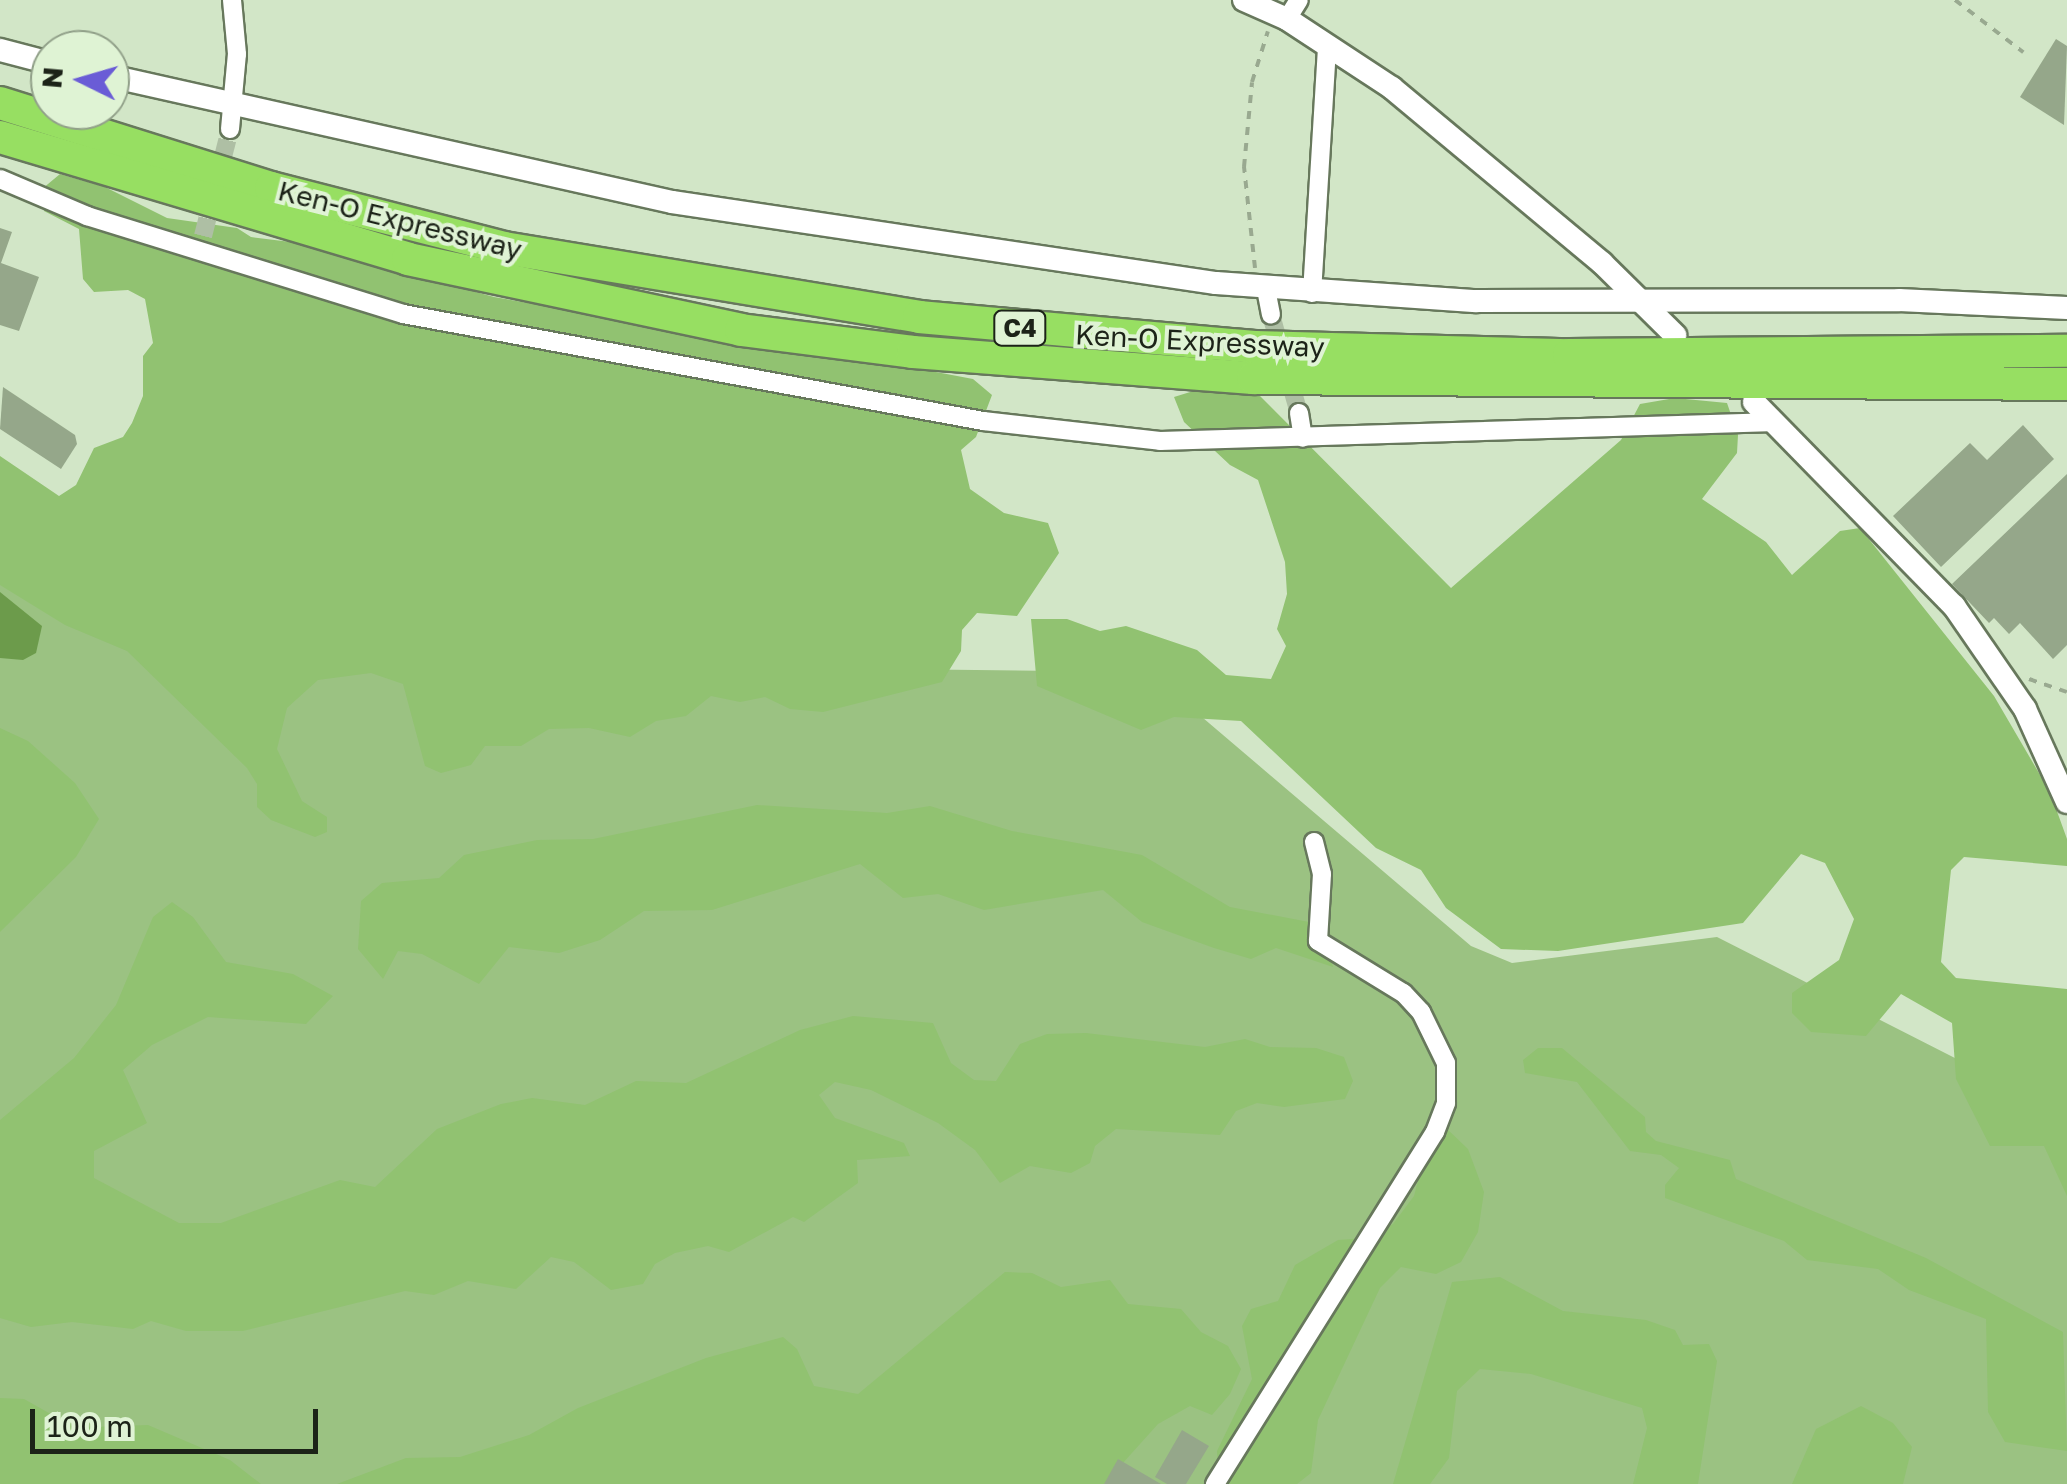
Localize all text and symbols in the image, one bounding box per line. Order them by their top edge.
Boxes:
north arrow [30,30,130,130]
text: N [34,65,69,90]
street label: Ken-O Expressway [275,173,525,267]
road number: C4 [992,308,1048,348]
street label: Ken-O Expressway [1074,318,1326,364]
scale bar [35,1389,322,1451]
text: 100 m [47,1408,133,1444]

